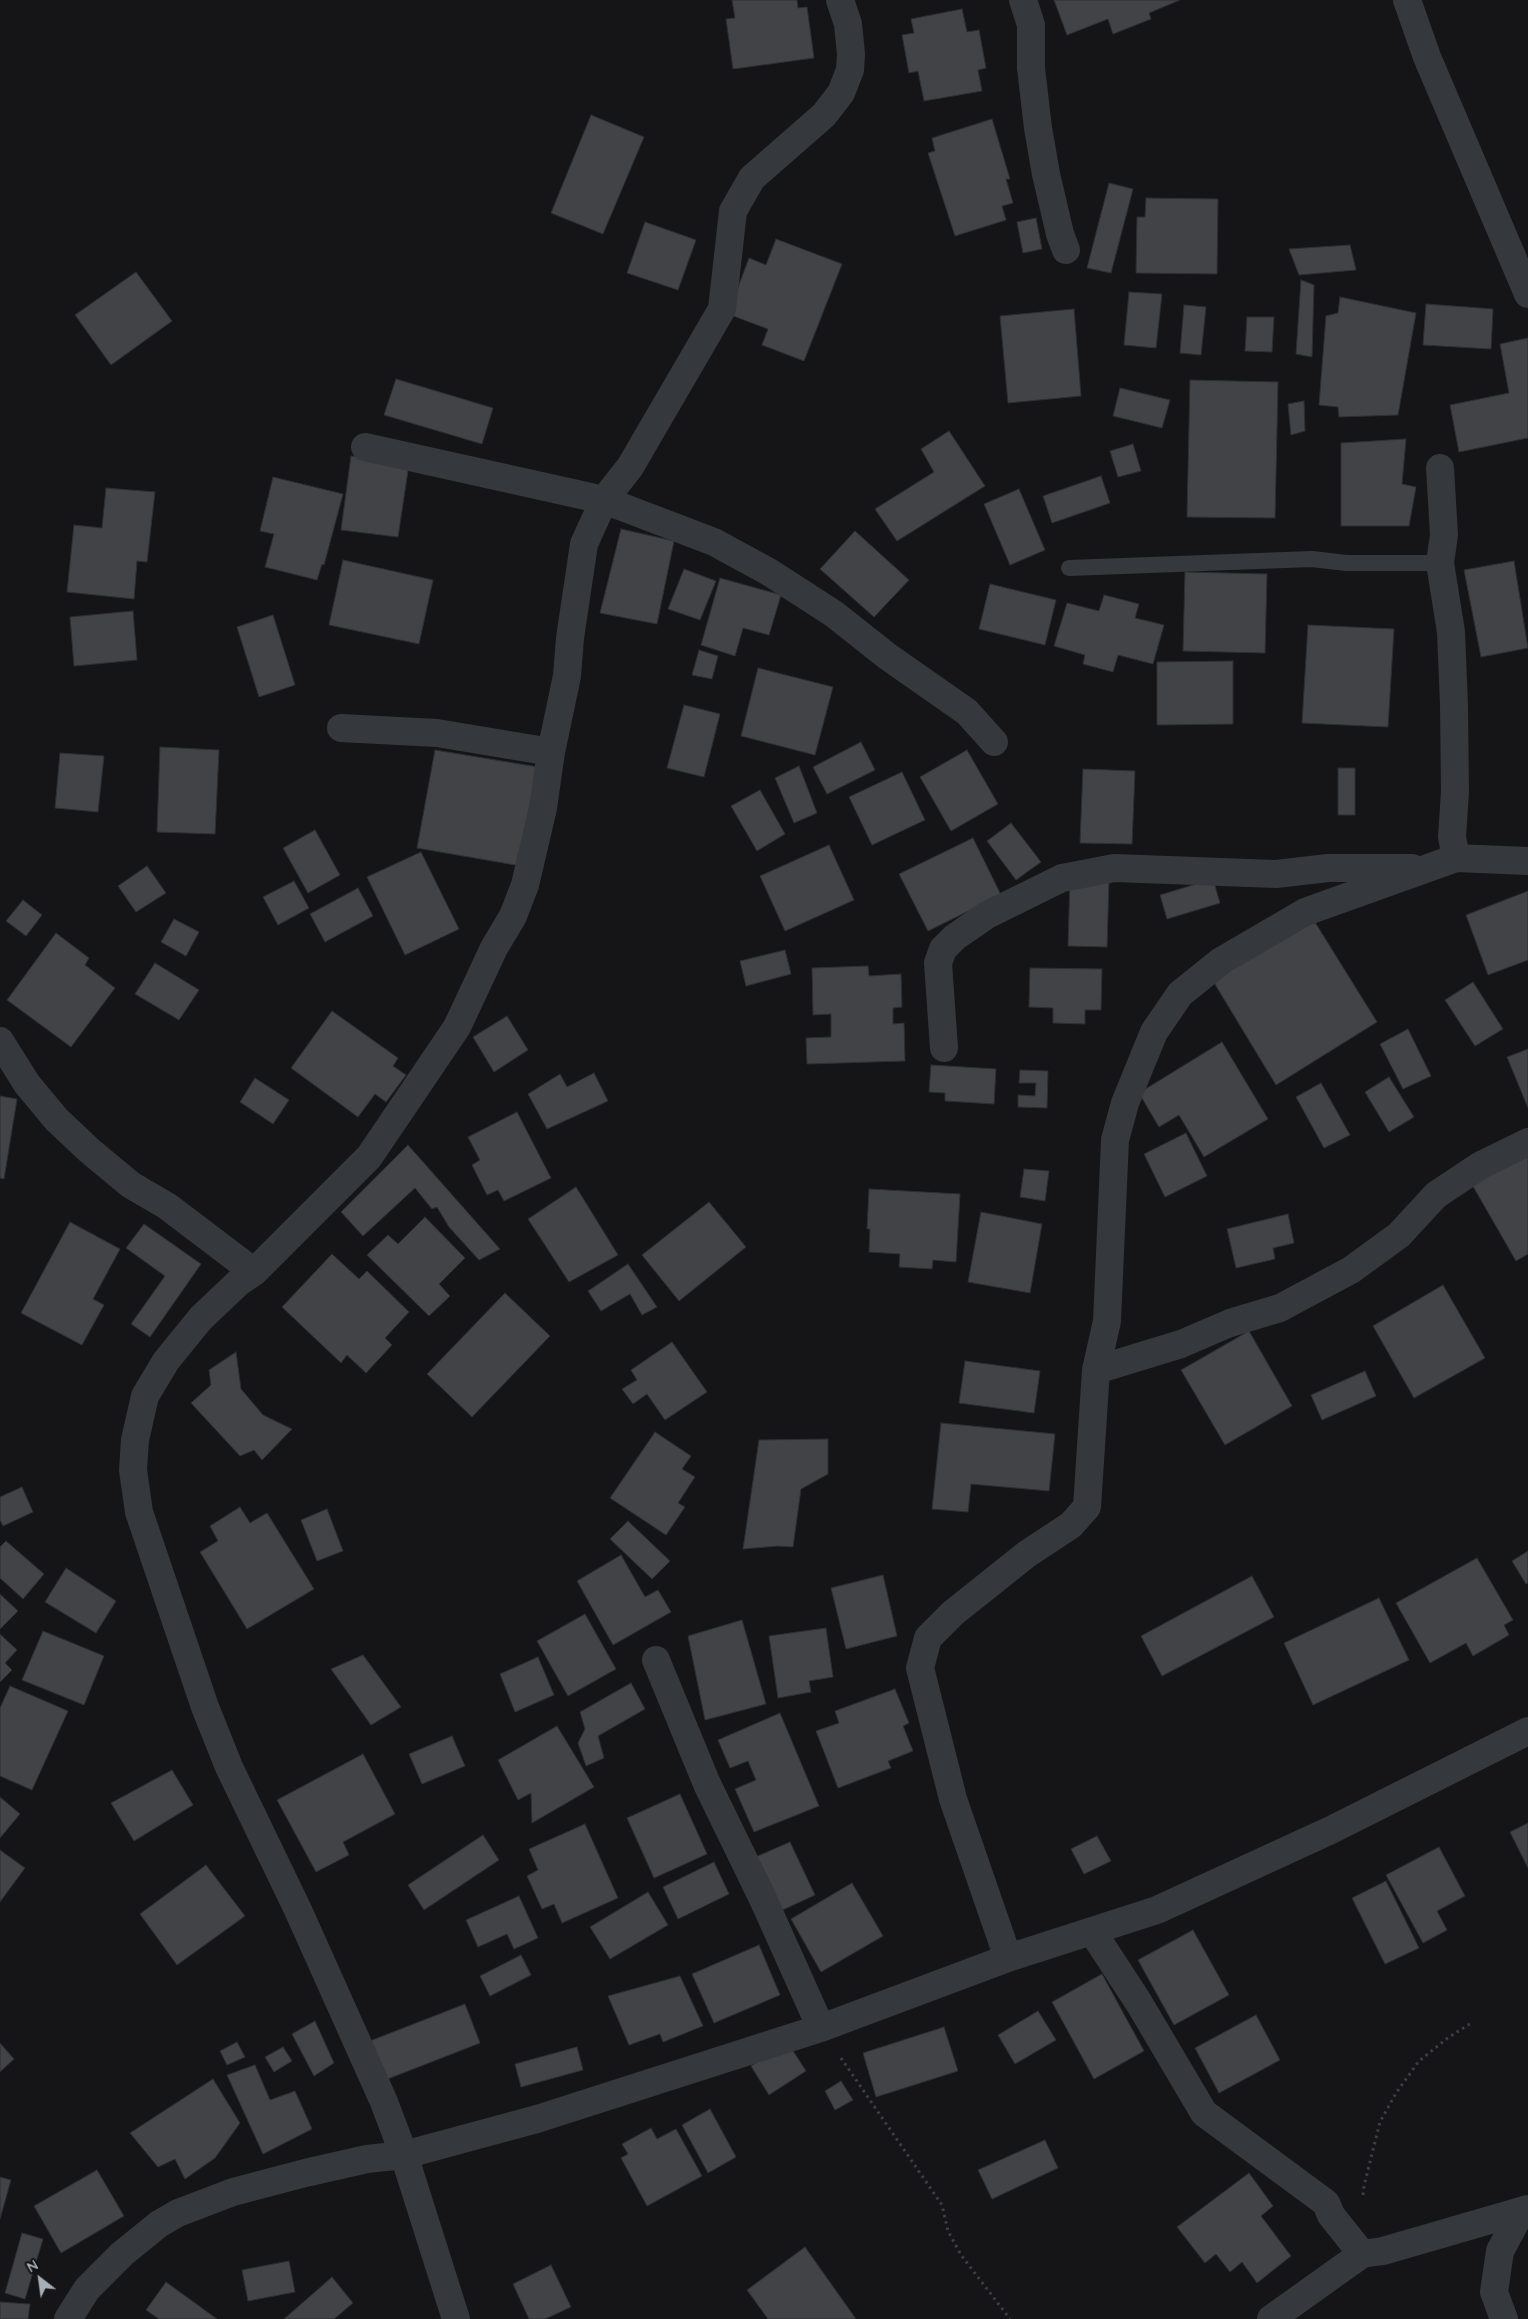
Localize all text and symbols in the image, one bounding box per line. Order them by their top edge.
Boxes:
north arrow [15,2254,65,2304]
text: N [24,2256,41,2276]

